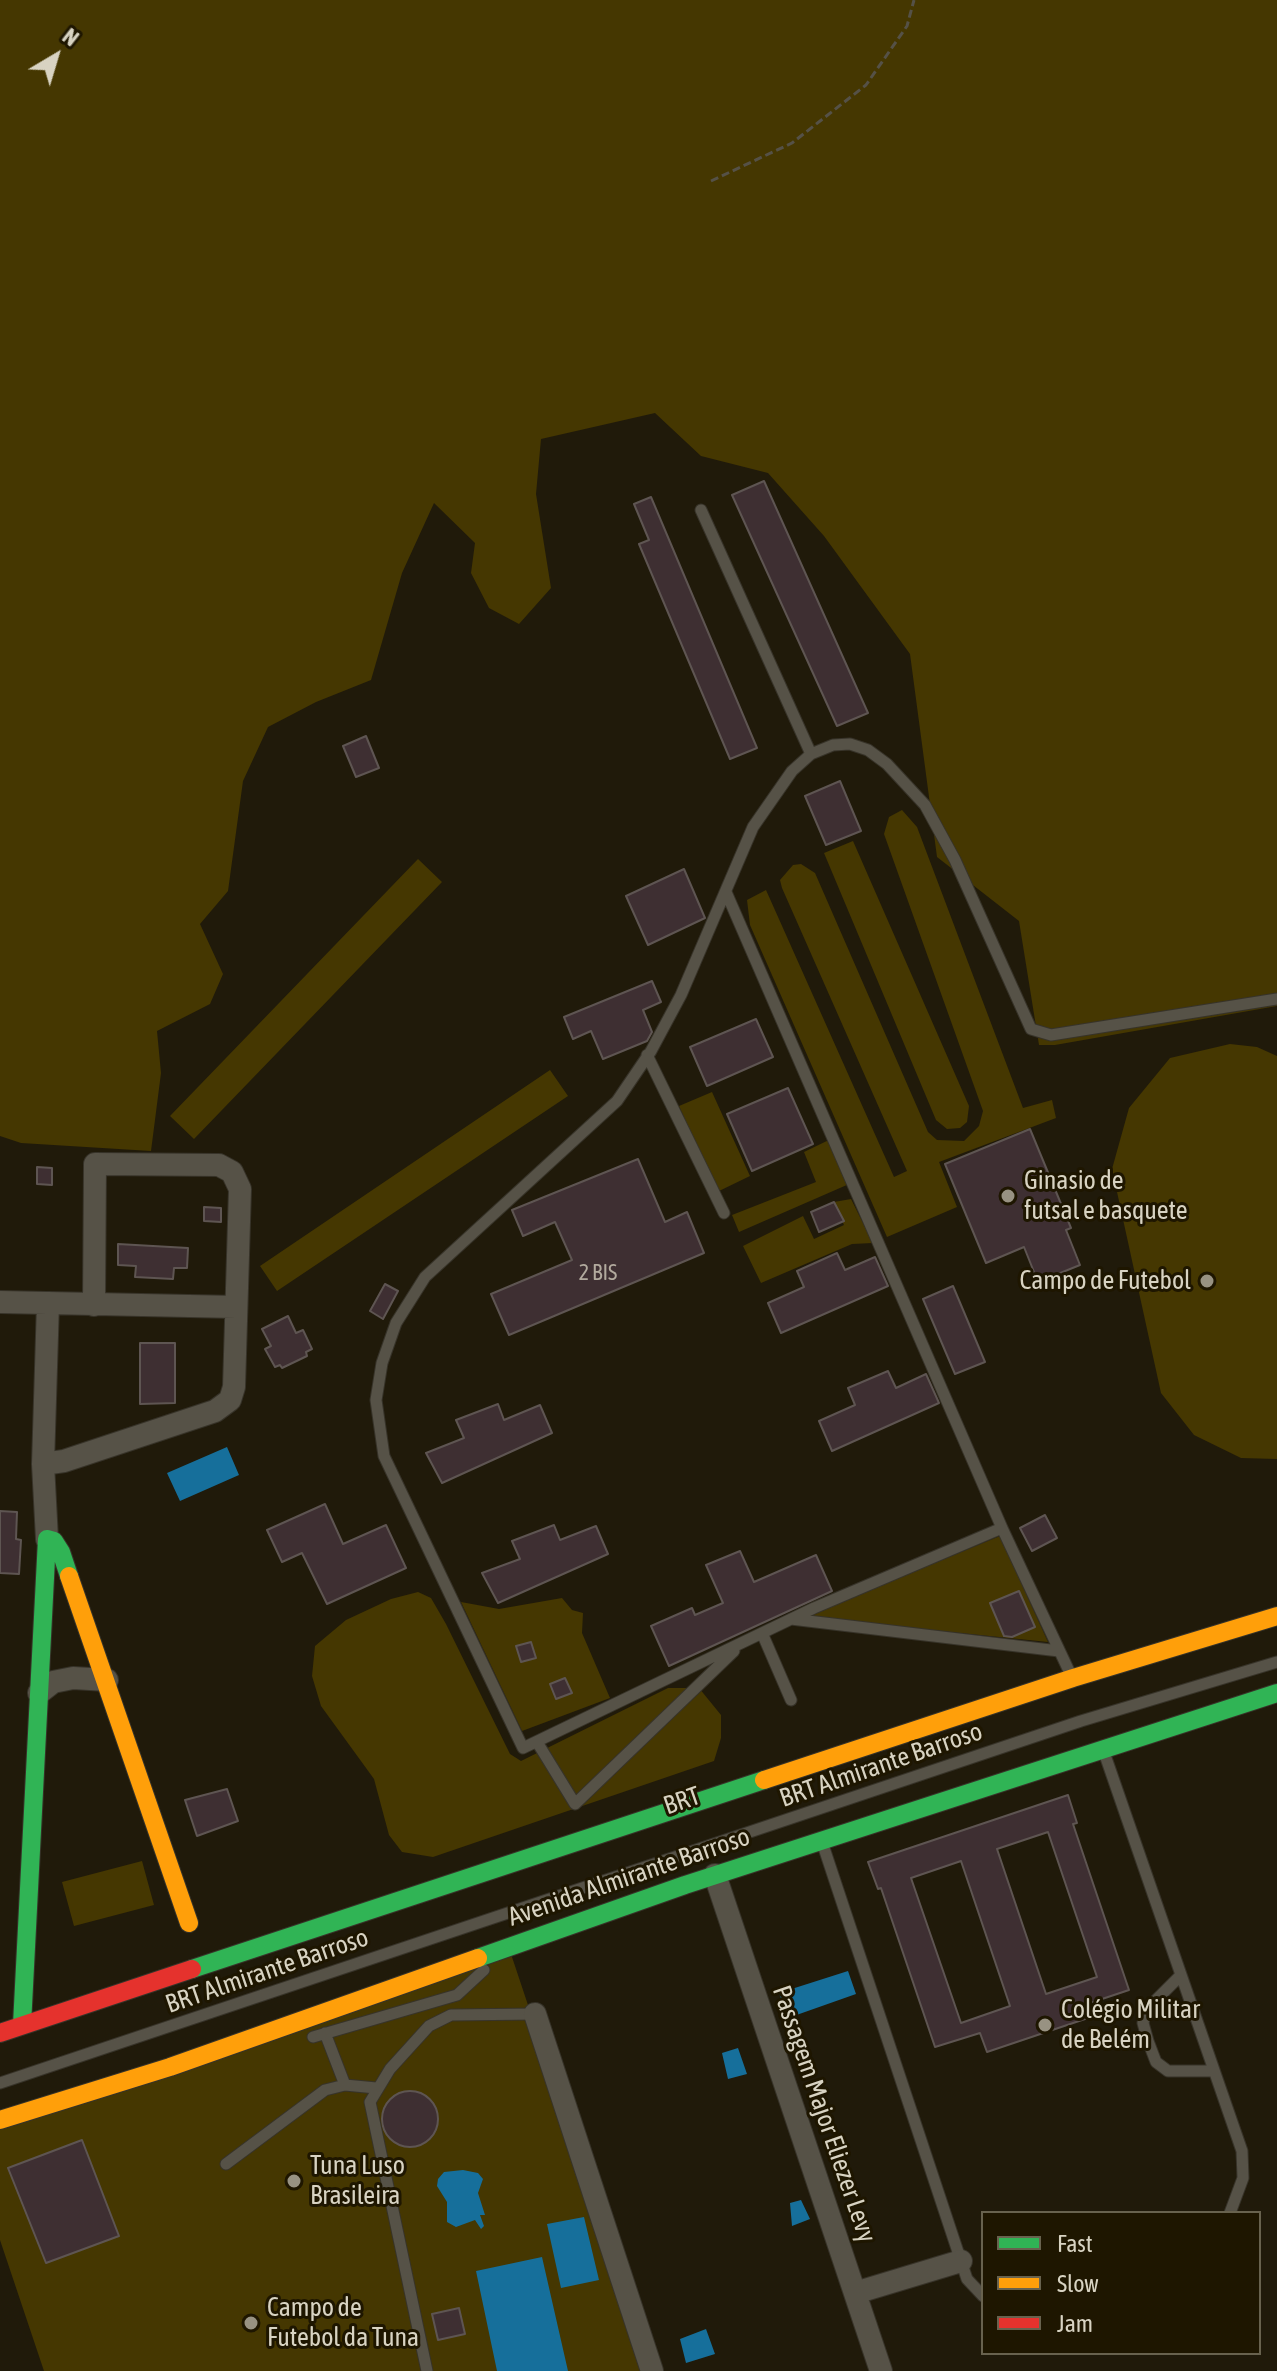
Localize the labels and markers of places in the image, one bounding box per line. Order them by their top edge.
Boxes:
place label: Ginasio de futsal e basquete [1024,1165,1188,1226]
marker: Ginasio de futsal e basquete [999,1187,1017,1205]
place label: Campo de Futebol [1019,1265,1191,1297]
marker: Campo de Futebol [1198,1272,1216,1290]
place label: Colégio Militar de Belém [1061,1994,1200,2056]
marker: Colégio Militar de Belém [1036,2016,1054,2034]
place label: Tuna Luso Brasileira [310,2150,405,2212]
marker: Tuna Luso Brasileira [285,2172,303,2190]
place label: Campo de Futebol da Tuna [267,2292,419,2354]
marker: Campo de Futebol da Tuna [242,2314,260,2332]

